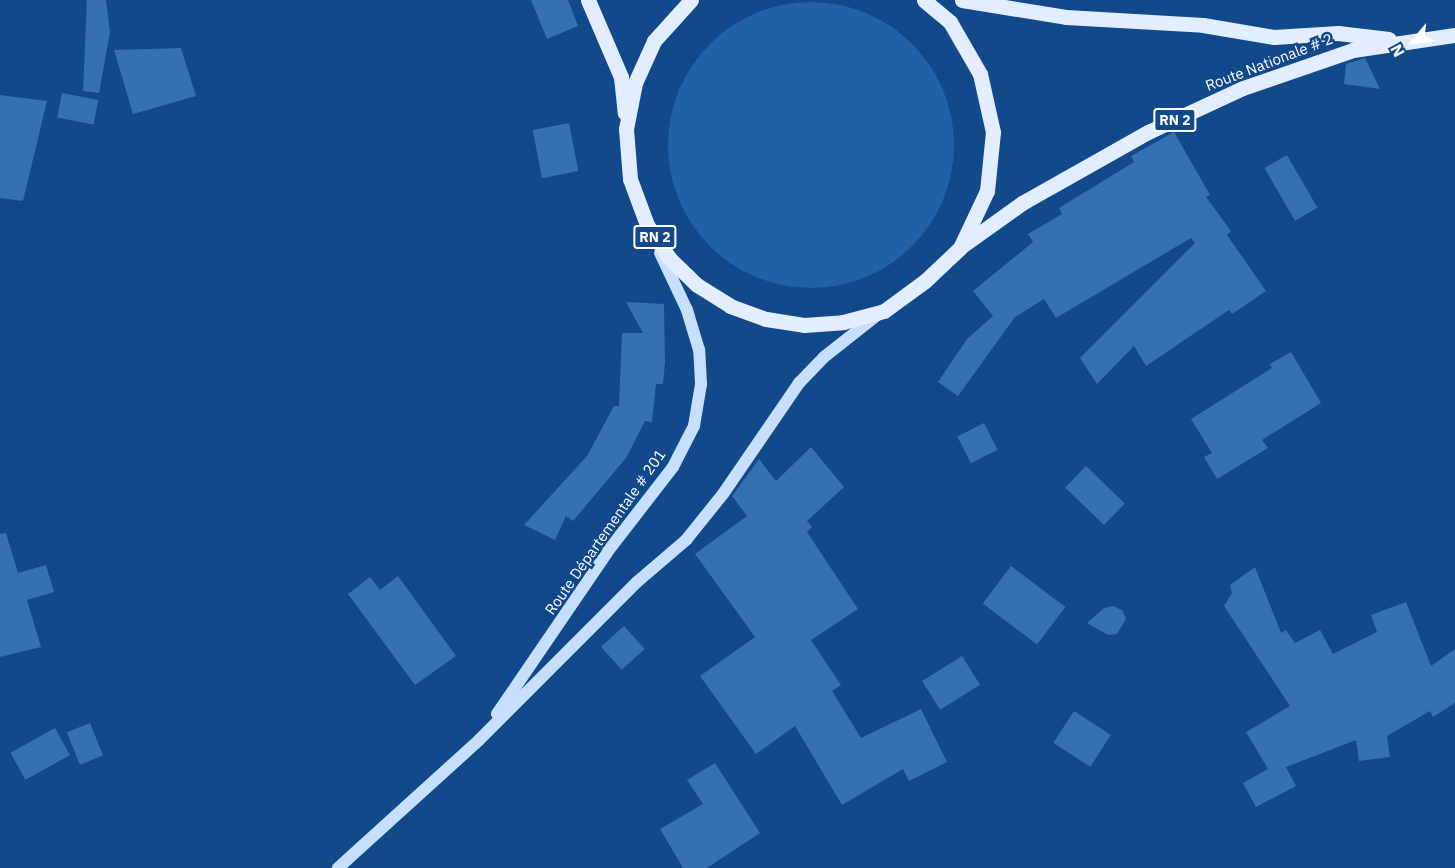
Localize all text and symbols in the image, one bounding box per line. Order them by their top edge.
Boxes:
north arrow [1383,12,1443,72]
street label: Route Nationale # 2 [1203,29,1335,95]
text: N [1386,41,1409,61]
road number: RN 2 [1152,109,1198,131]
road number: RN 2 [632,226,678,248]
street label: Route Départementale # 201 [541,446,669,618]

